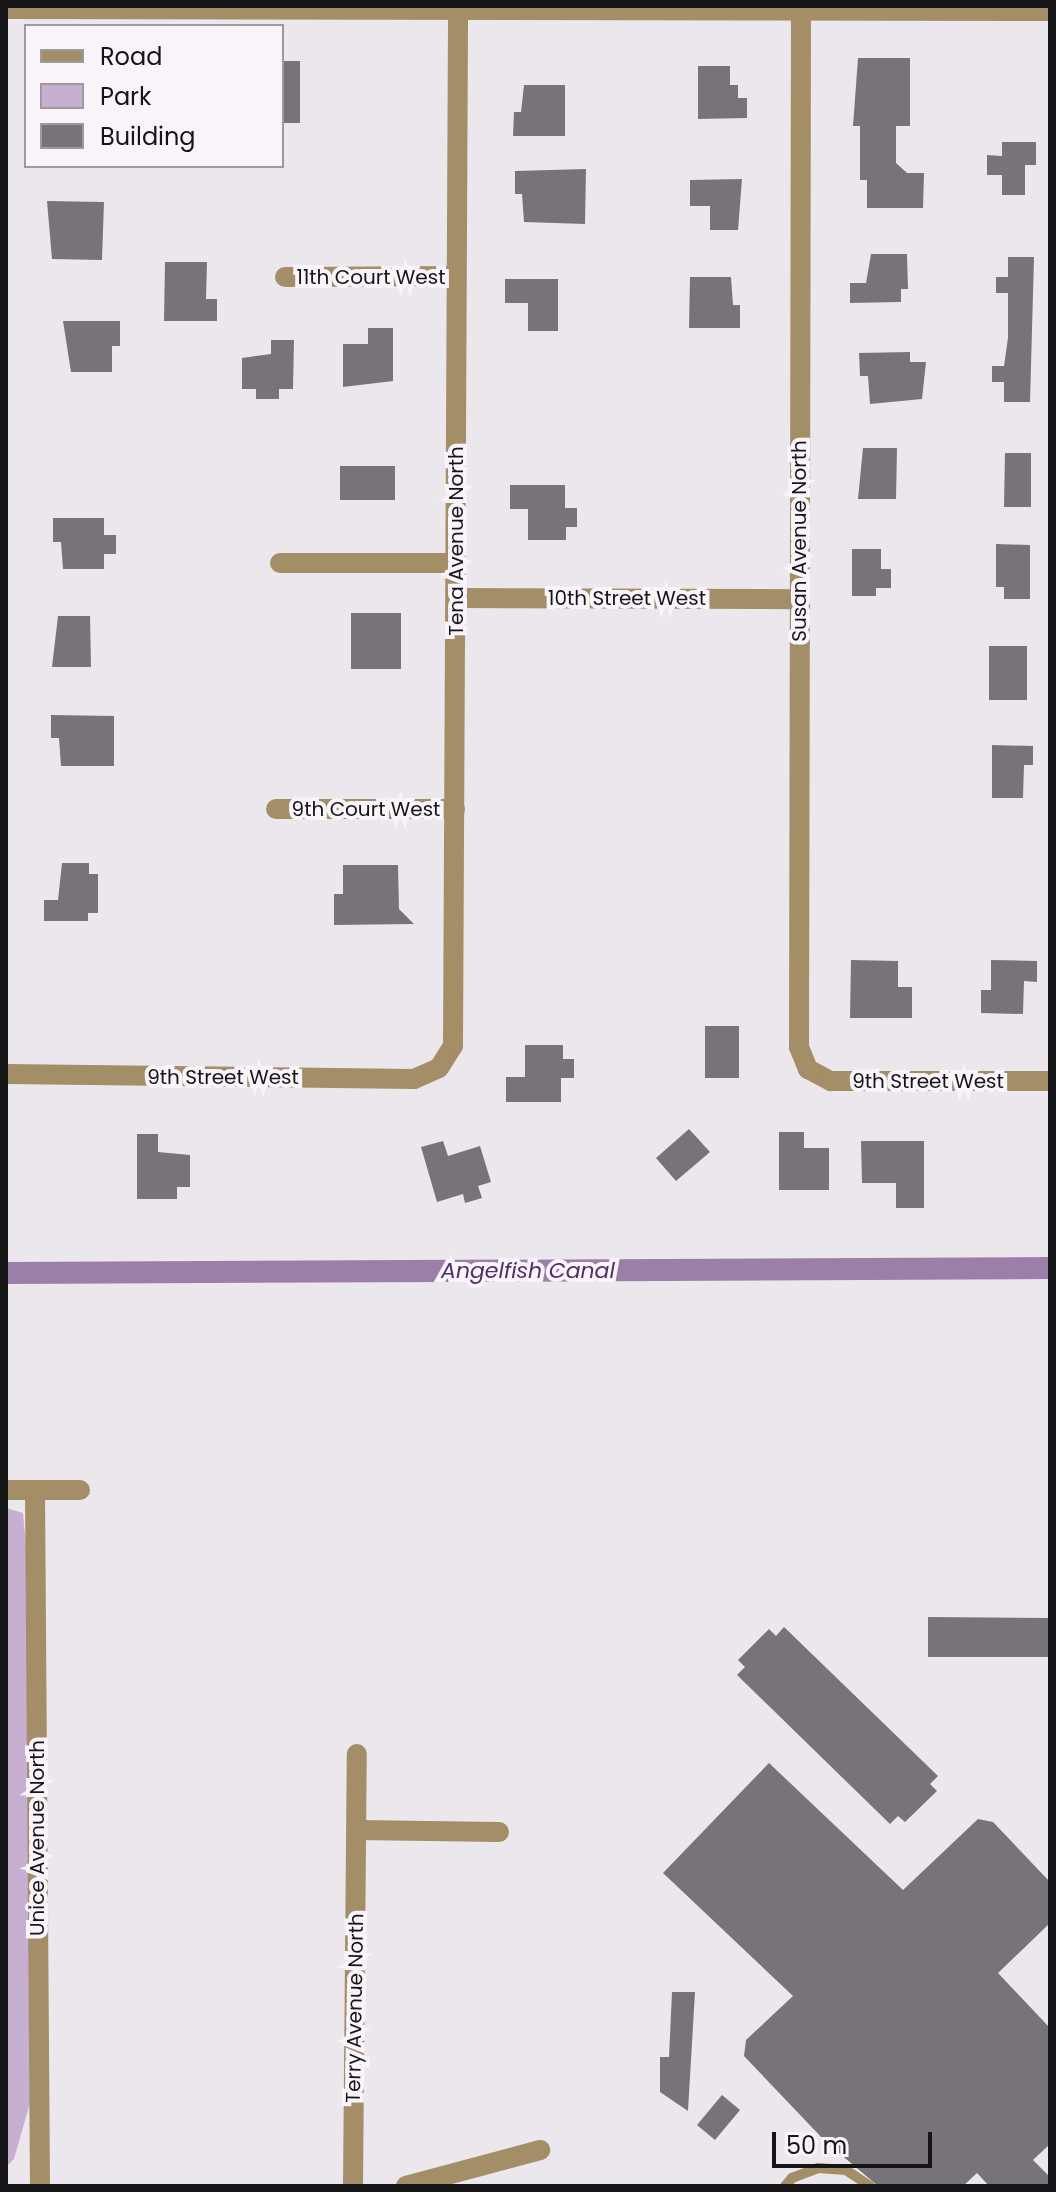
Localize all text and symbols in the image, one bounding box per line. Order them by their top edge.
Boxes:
legend [24,24,284,168]
text: Road [100,40,162,73]
text: Park [100,80,151,113]
text: Building [100,120,196,153]
street label: 11th Court West [297,265,445,289]
street label: Susan Avenue North [787,440,811,642]
street label: Tena Avenue North [444,446,468,636]
street label: 10th Street West [548,586,706,610]
street label: 9th Court West [292,797,440,821]
street label: 9th Street West [147,1065,299,1089]
street label: 9th Street West [852,1069,1004,1093]
water label: Angelfish Canal [441,1258,615,1284]
street label: Unice Avenue North [25,1740,49,1936]
street label: Terry Avenue North [341,1913,369,2103]
scale bar [776,2116,936,2166]
text: 50 m [786,2129,847,2162]

